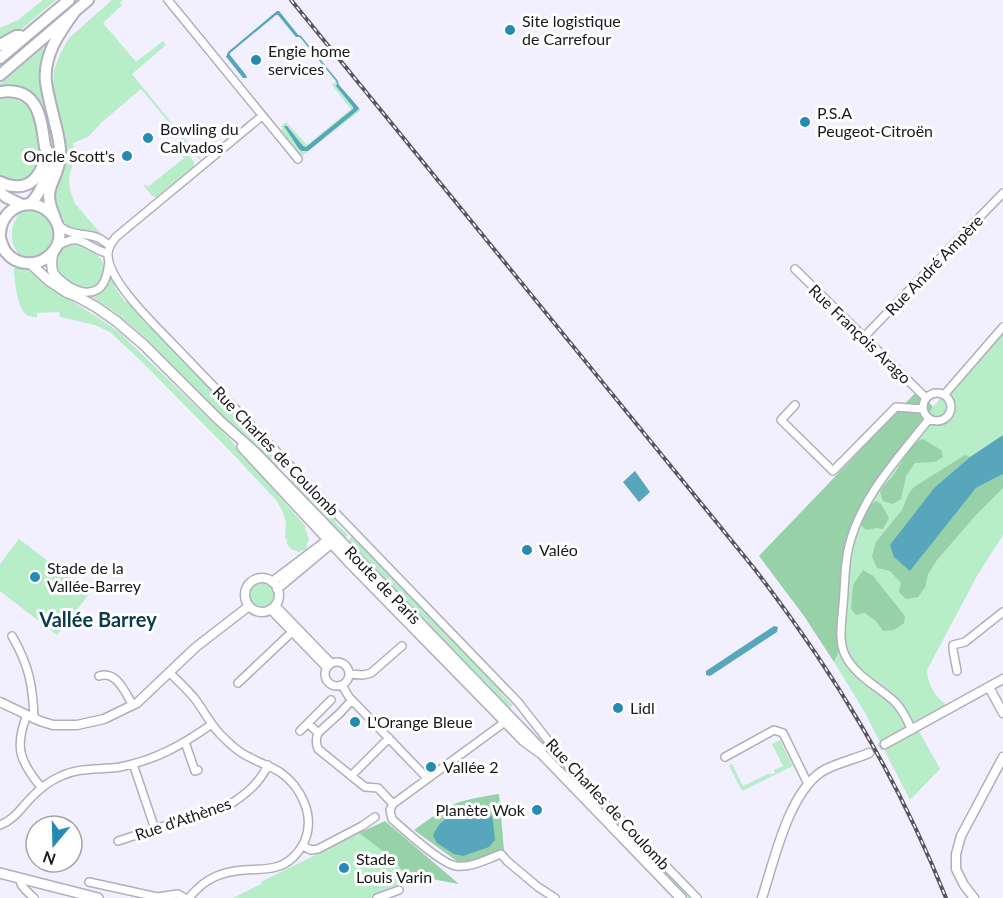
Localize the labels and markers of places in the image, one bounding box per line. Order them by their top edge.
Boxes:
place label: Site logistique de Carrefour [522,11,621,48]
marker: Site logistique de Carrefour [503,23,517,37]
place label: Engie home services [268,41,350,78]
marker: Engie home services [249,53,263,67]
place label: P.S.A Peugeot-Citroën [817,103,933,140]
marker: P.S.A Peugeot-Citroën [798,115,812,129]
place label: Bowling du Calvados [160,119,239,156]
marker: Bowling du Calvados [141,131,155,145]
place label: Oncle Scott's [23,146,115,165]
marker: Oncle Scott's [120,149,134,163]
place label: Valéo [539,540,578,559]
marker: Valéo [520,543,534,557]
place label: Stade de la Vallée-Barrey [47,558,142,595]
marker: Stade de la Vallée-Barrey [28,570,42,584]
place label: Lidl [630,698,655,717]
marker: Lidl [611,701,625,715]
place label: L'Orange Bleue [367,712,473,731]
marker: L'Orange Bleue [348,715,362,729]
place label: Vallée 2 [443,757,498,776]
marker: Vallée 2 [424,760,438,774]
place label: Planète Wok [436,800,526,819]
marker: Planète Wok [530,803,544,817]
place label: Stade Louis Varin [356,849,432,886]
marker: Stade Louis Varin [337,861,351,875]

